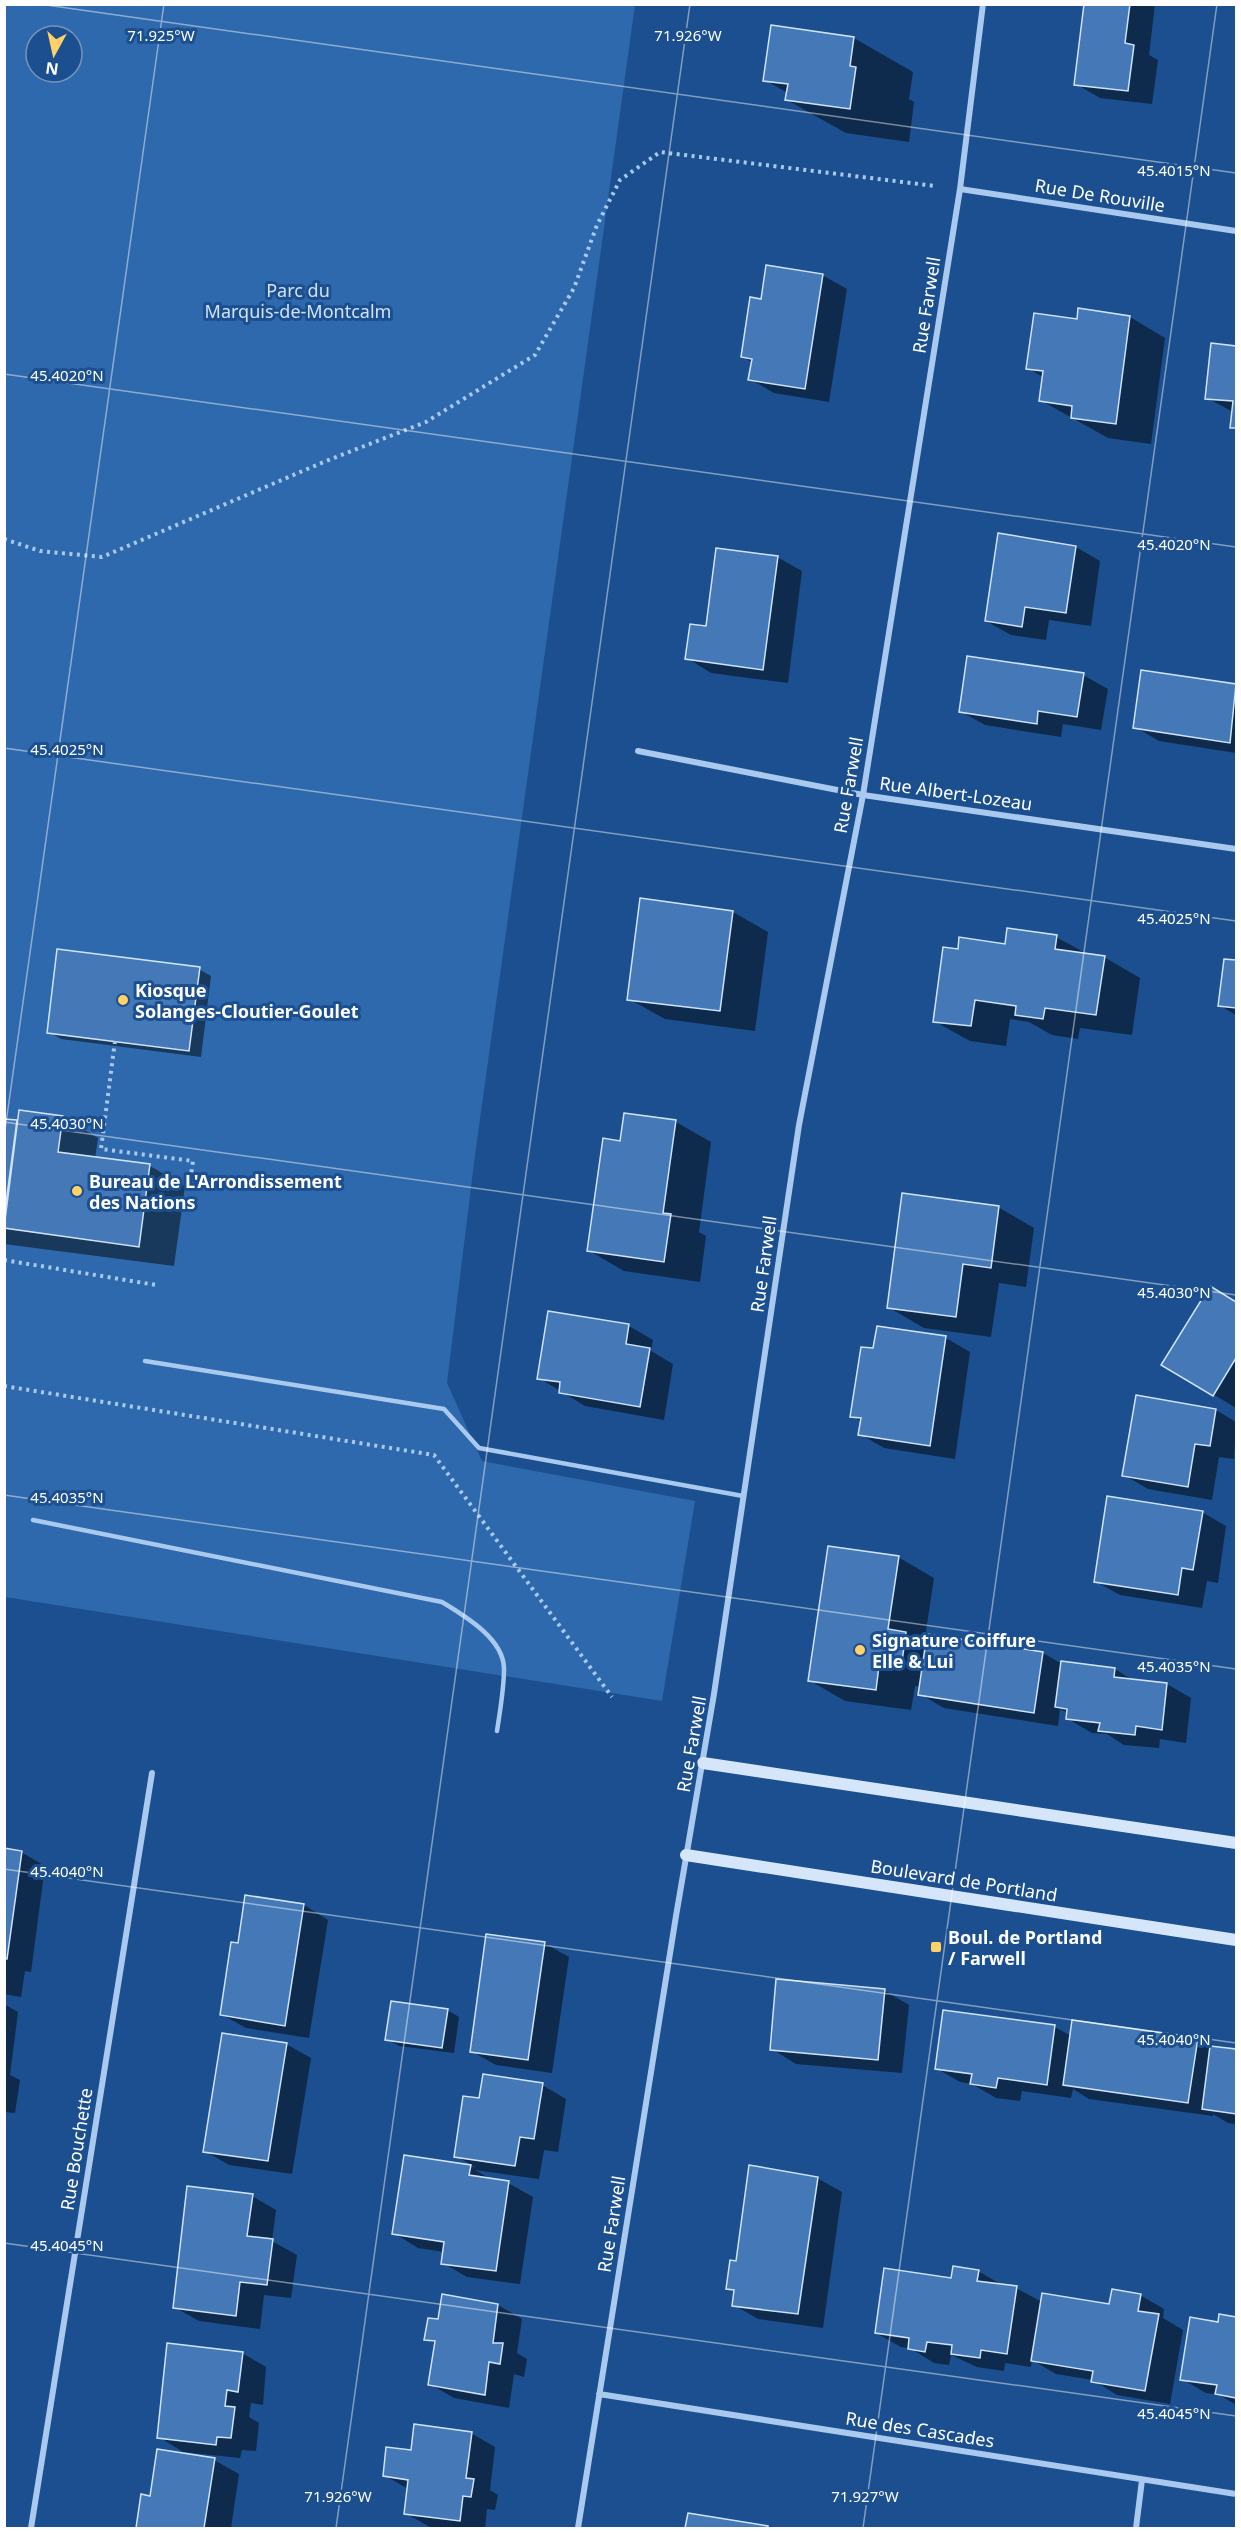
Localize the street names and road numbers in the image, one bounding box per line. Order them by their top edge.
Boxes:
street label: Rue De Rouville [1033,173,1167,217]
street label: Rue Farwell [907,255,945,355]
street label: Rue Farwell [828,735,868,835]
street label: Rue Albert-Lozeau [878,770,1034,816]
street label: Rue Farwell [744,1214,782,1314]
street label: Rue Farwell [671,1694,711,1794]
street label: Boulevard de Portland [869,1853,1059,1907]
street label: Rue Bouchette [54,2086,98,2212]
street label: Rue Farwell [592,2174,630,2274]
street label: Rue des Cascades [844,2405,996,2453]

